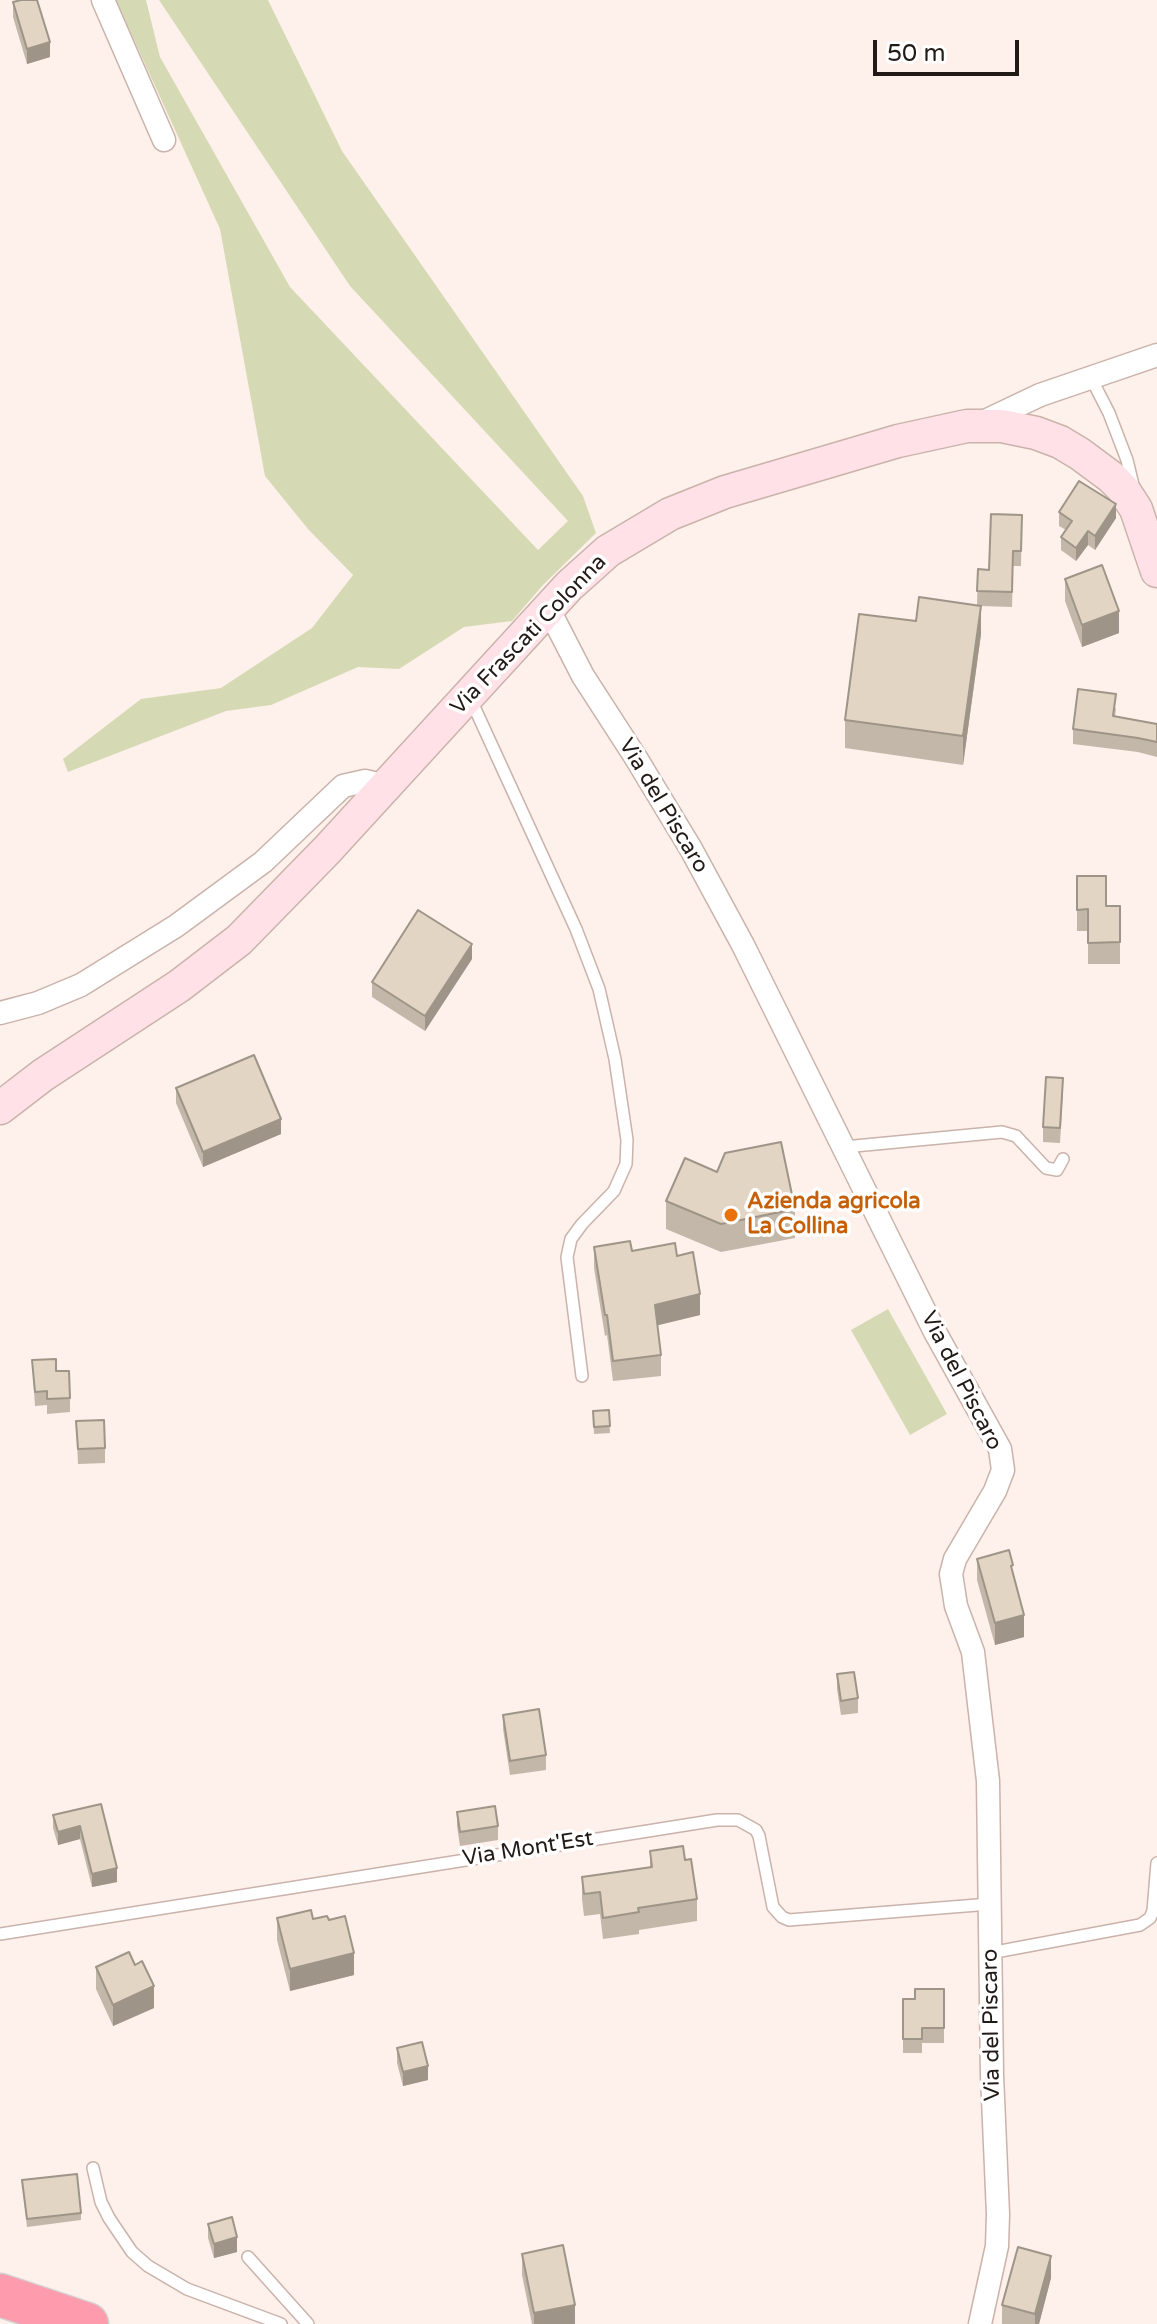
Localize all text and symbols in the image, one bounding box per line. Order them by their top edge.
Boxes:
scale bar [877,24,1023,74]
text: 50 m [887,39,945,68]
street label: Via Frascati Colonna [446,549,612,721]
street label: Via del Piscaro [612,734,714,878]
place label: Azienda agricola La Collina [747,1189,921,1240]
marker: Azienda agricola La Collina [722,1206,740,1224]
street label: Via del Piscaro [915,1307,1007,1455]
street label: Via Mont'Est [461,1826,595,1872]
street label: Via del Piscaro [977,1949,1007,2101]

